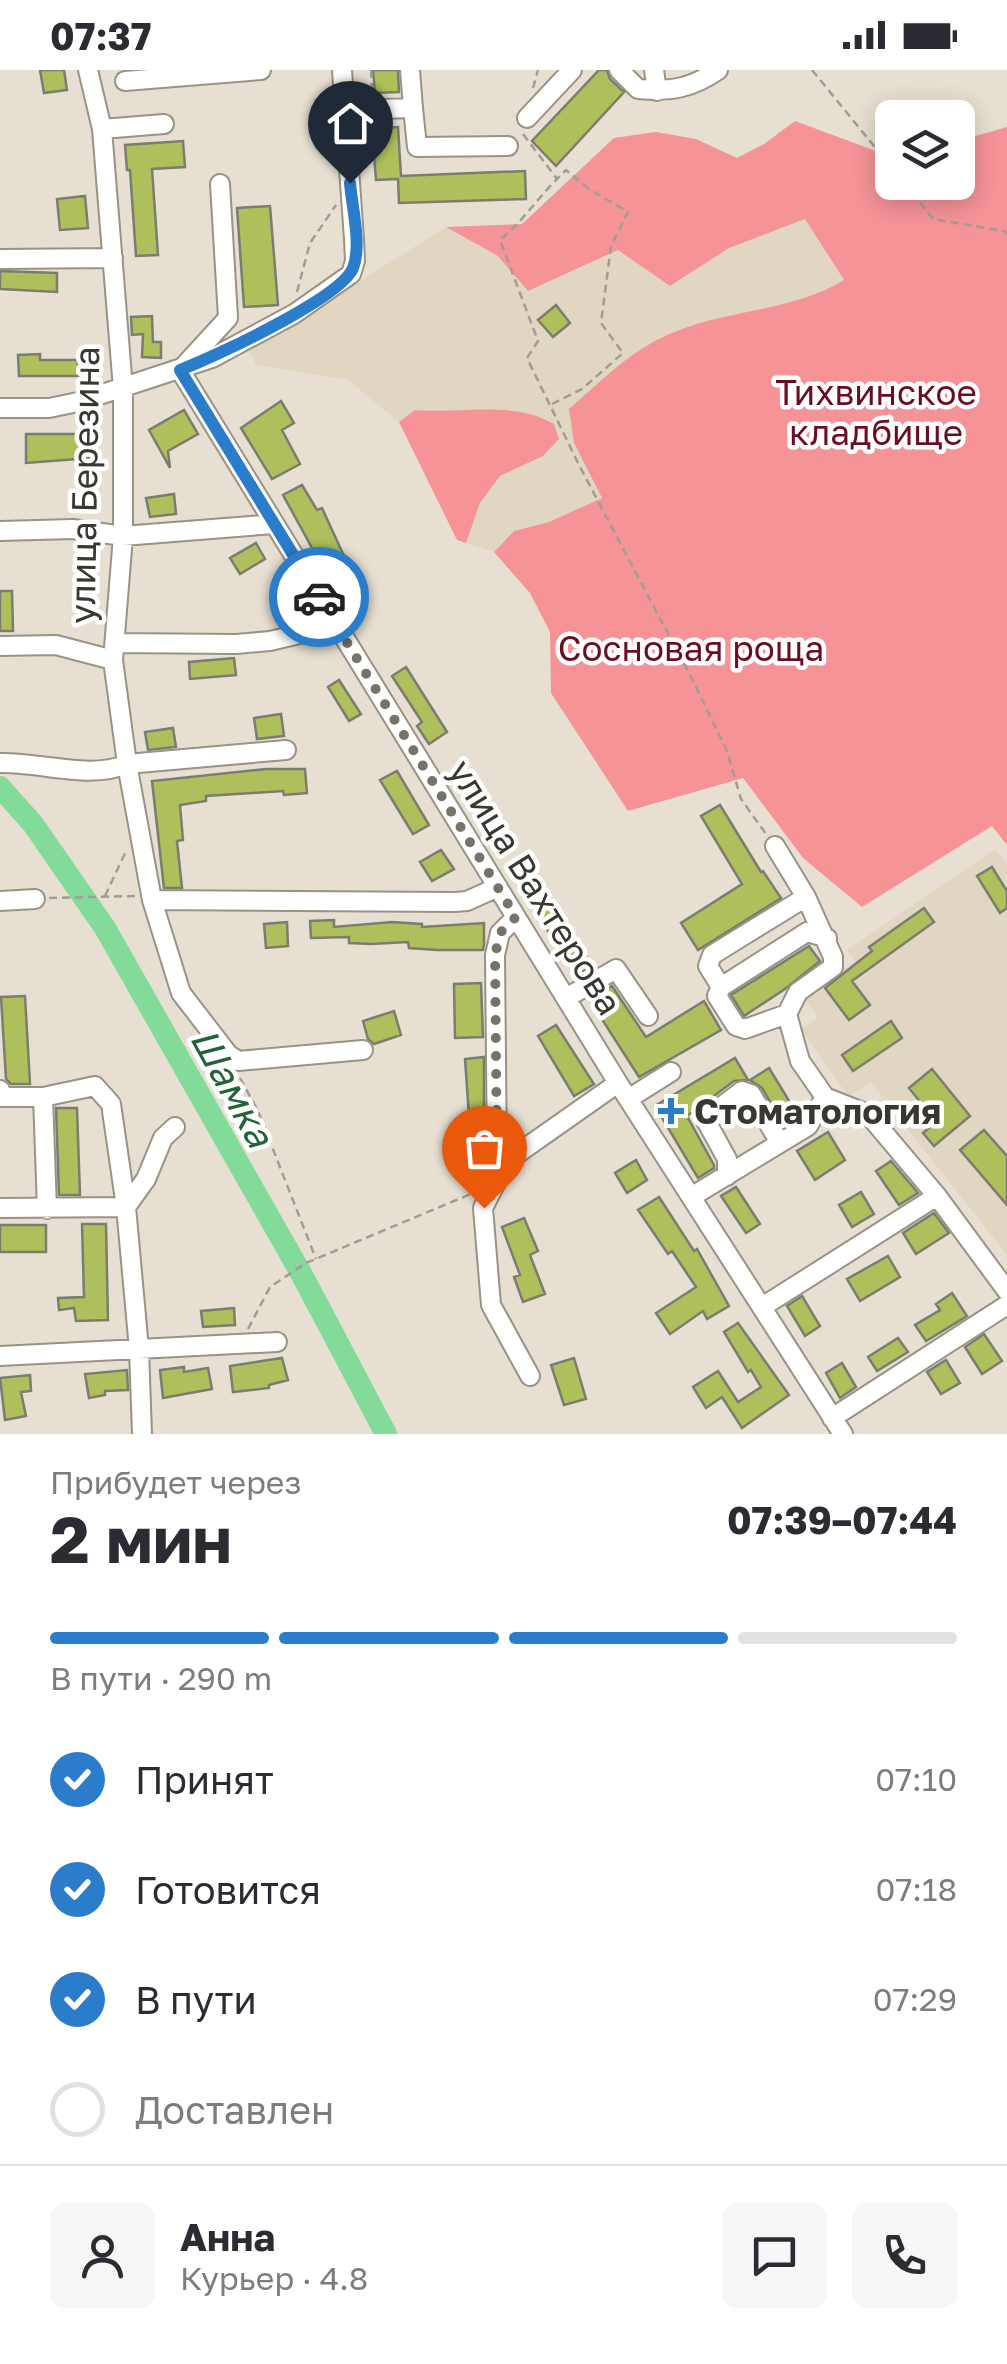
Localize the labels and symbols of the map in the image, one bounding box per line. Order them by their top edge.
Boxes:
pin [308,81,393,184]
street label: улица Березина [61,346,107,624]
park label: Тихвинское кладбище [775,371,977,453]
courier [269,547,369,647]
park label: Сосновая роща [558,627,824,669]
street label: улица Вахтерова [441,752,631,1022]
water label: Шамка [182,1020,285,1155]
place label: Стоматология [694,1090,941,1132]
marker: Стоматология [658,1098,684,1124]
pin [442,1106,527,1209]

